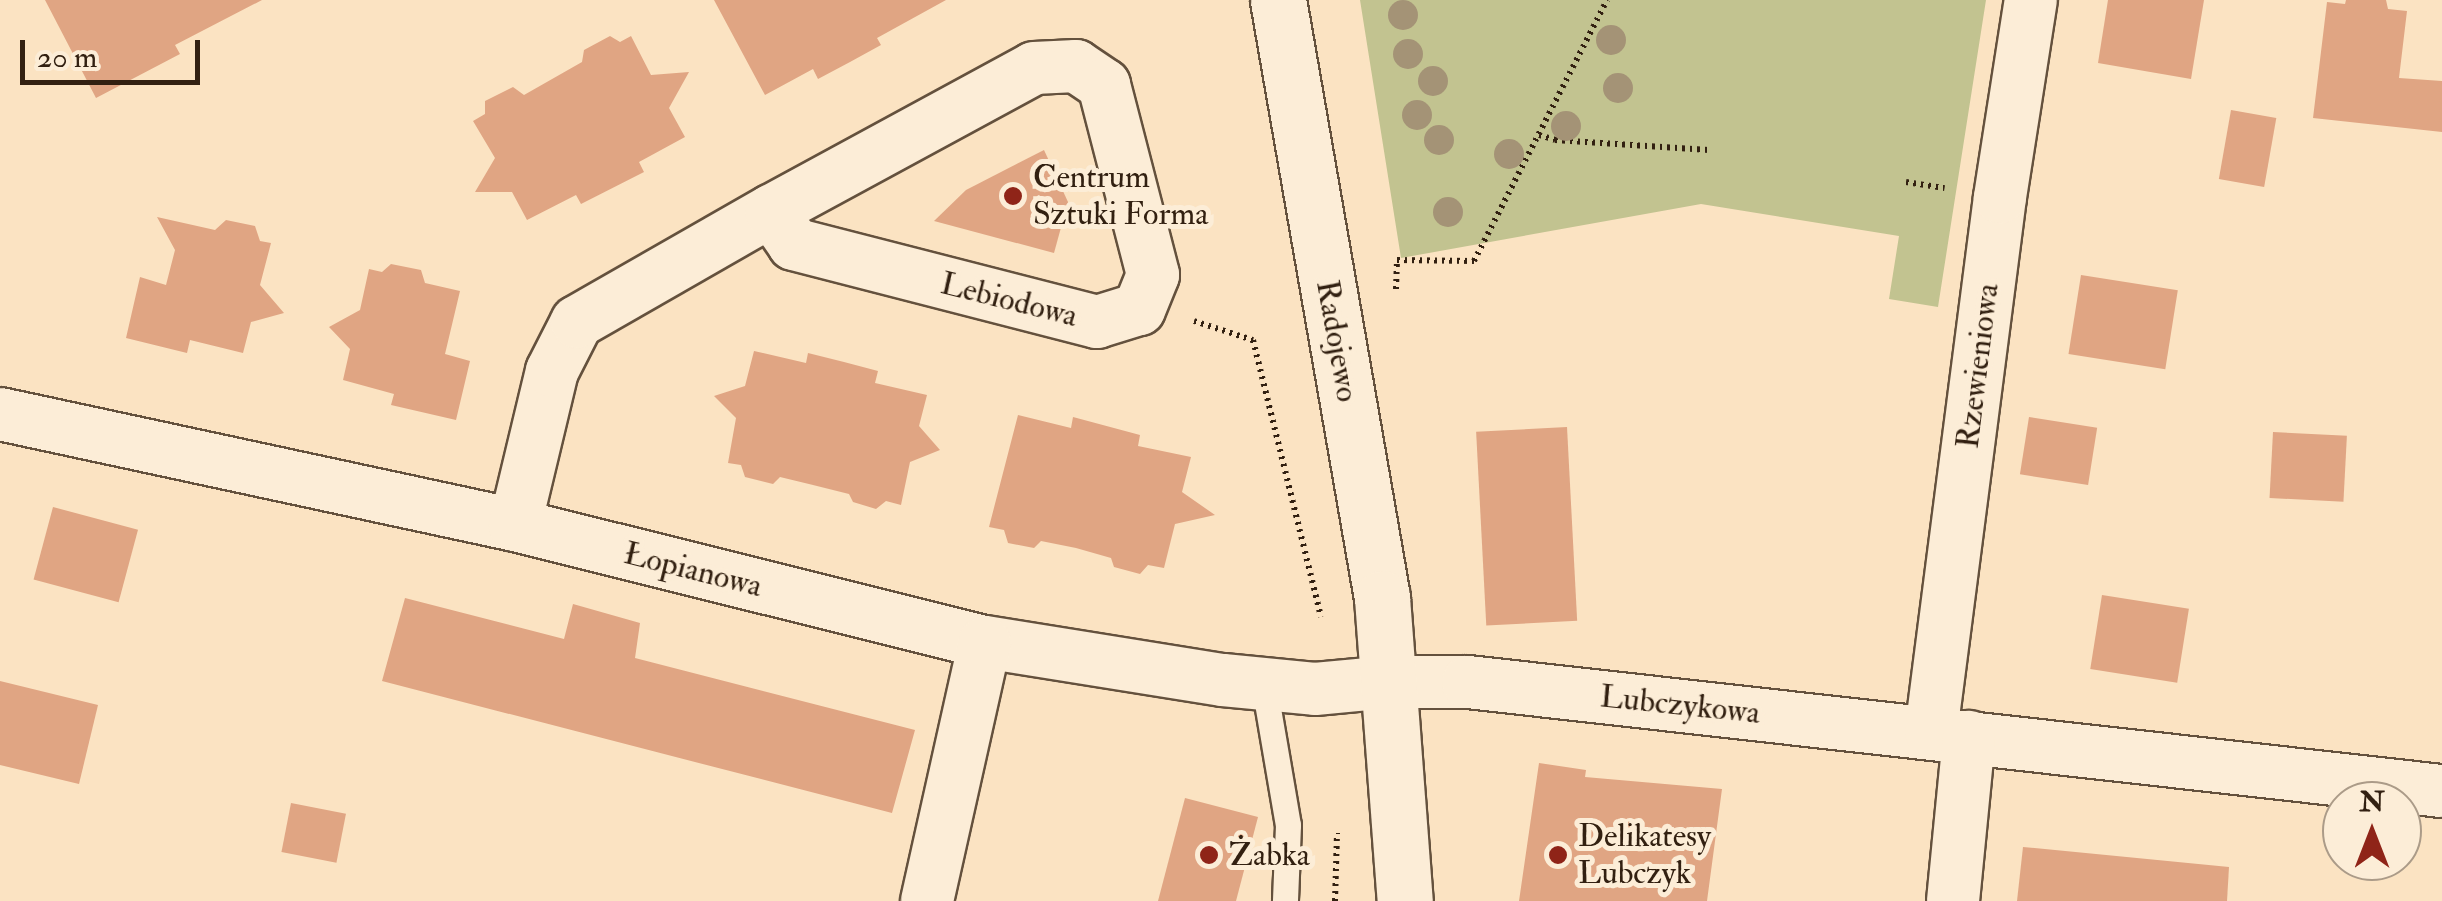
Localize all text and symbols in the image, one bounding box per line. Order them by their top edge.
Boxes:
scale bar [25,20,205,82]
text: 20 m [37,39,97,76]
place label: Centrum Sztuki Forma [1033,159,1208,234]
marker: Centrum Sztuki Forma [1002,185,1024,207]
street label: Lebiodowa [937,264,1081,336]
street label: Radojewo [1307,277,1367,405]
street label: Rzewieniowa [1949,281,2007,451]
street label: Łopianowa [620,534,766,606]
street label: Lubczykowa [1598,678,1762,732]
north arrow [2322,781,2422,881]
text: N [2359,785,2385,820]
place label: Delikatesy Lubczyk [1578,818,1711,893]
place label: Żabka [1229,836,1310,874]
marker: Żabka [1198,844,1220,866]
marker: Delikatesy Lubczyk [1547,844,1569,866]

